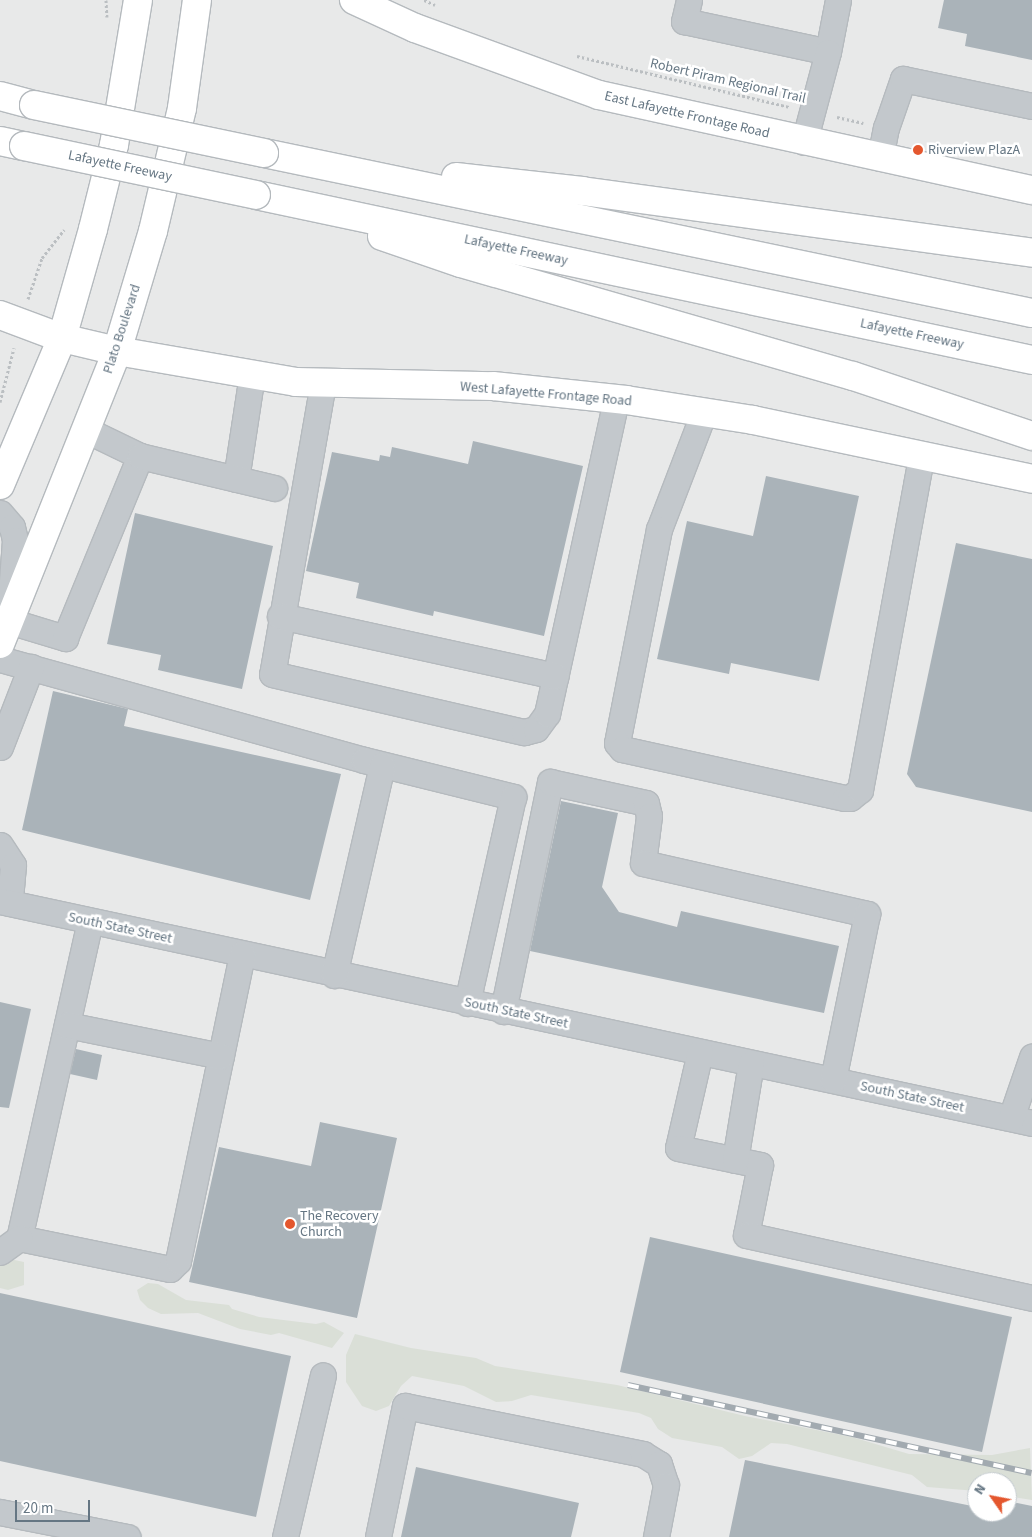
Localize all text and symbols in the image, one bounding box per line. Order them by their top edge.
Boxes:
street label: Robert Piram Regional Trail [649,55,807,107]
street label: East Lafayette Frontage Road [603,88,771,142]
place label: Riverview PlazA [928,142,1020,158]
marker: Riverview PlazA [912,144,924,156]
street label: Lafayette Freeway [67,147,173,185]
street label: Lafayette Freeway [463,231,569,269]
street label: Plato Boulevard [100,282,144,376]
street label: Lafayette Freeway [859,315,965,353]
street label: West Lafayette Frontage Road [459,378,633,410]
street label: South State Street [67,909,173,947]
street label: South State Street [463,994,569,1032]
street label: South State Street [859,1078,965,1116]
place label: The Recovery Church [300,1208,378,1240]
marker: The Recovery Church [284,1218,296,1230]
north arrow [967,1472,1017,1522]
text: N [969,1480,991,1499]
scale bar [18,1490,92,1522]
text: 20 m [23,1498,53,1519]

